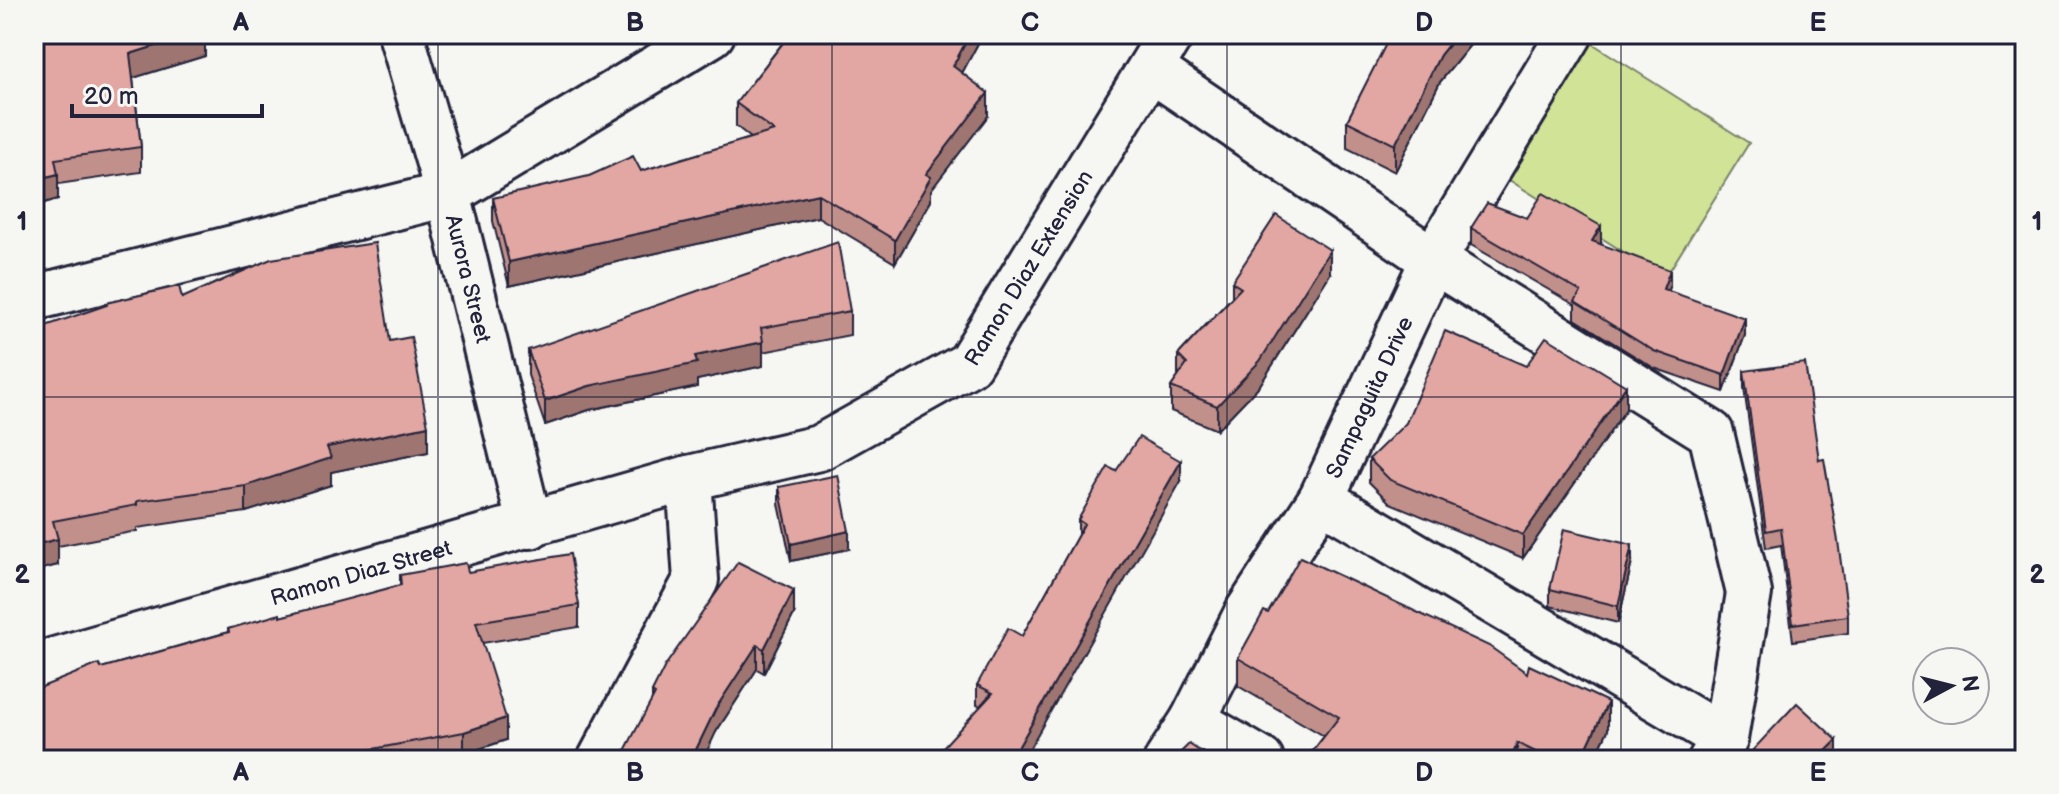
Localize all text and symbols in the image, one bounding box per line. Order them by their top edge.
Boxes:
text: A [232,8,249,39]
text: B [626,8,644,39]
text: C [1021,8,1039,39]
text: D [1415,8,1433,39]
text: E [1810,8,1827,39]
scale bar [72,68,262,118]
text: 20 m [84,82,139,111]
street label: Ramon Diaz Extension [959,165,1100,371]
text: 1 [17,207,27,238]
text: 1 [2032,207,2042,238]
street label: Aurora Street [439,212,496,346]
street label: Sampaguita Drive [1321,313,1420,483]
street label: Ramon Diaz Street [267,535,455,612]
text: 2 [14,560,30,591]
text: 2 [2029,560,2045,591]
north arrow [1911,646,1991,726]
text: N [1955,674,1984,694]
text: A [232,758,249,789]
text: B [626,758,644,789]
text: C [1021,758,1039,789]
text: D [1415,758,1433,789]
text: E [1810,758,1827,789]

